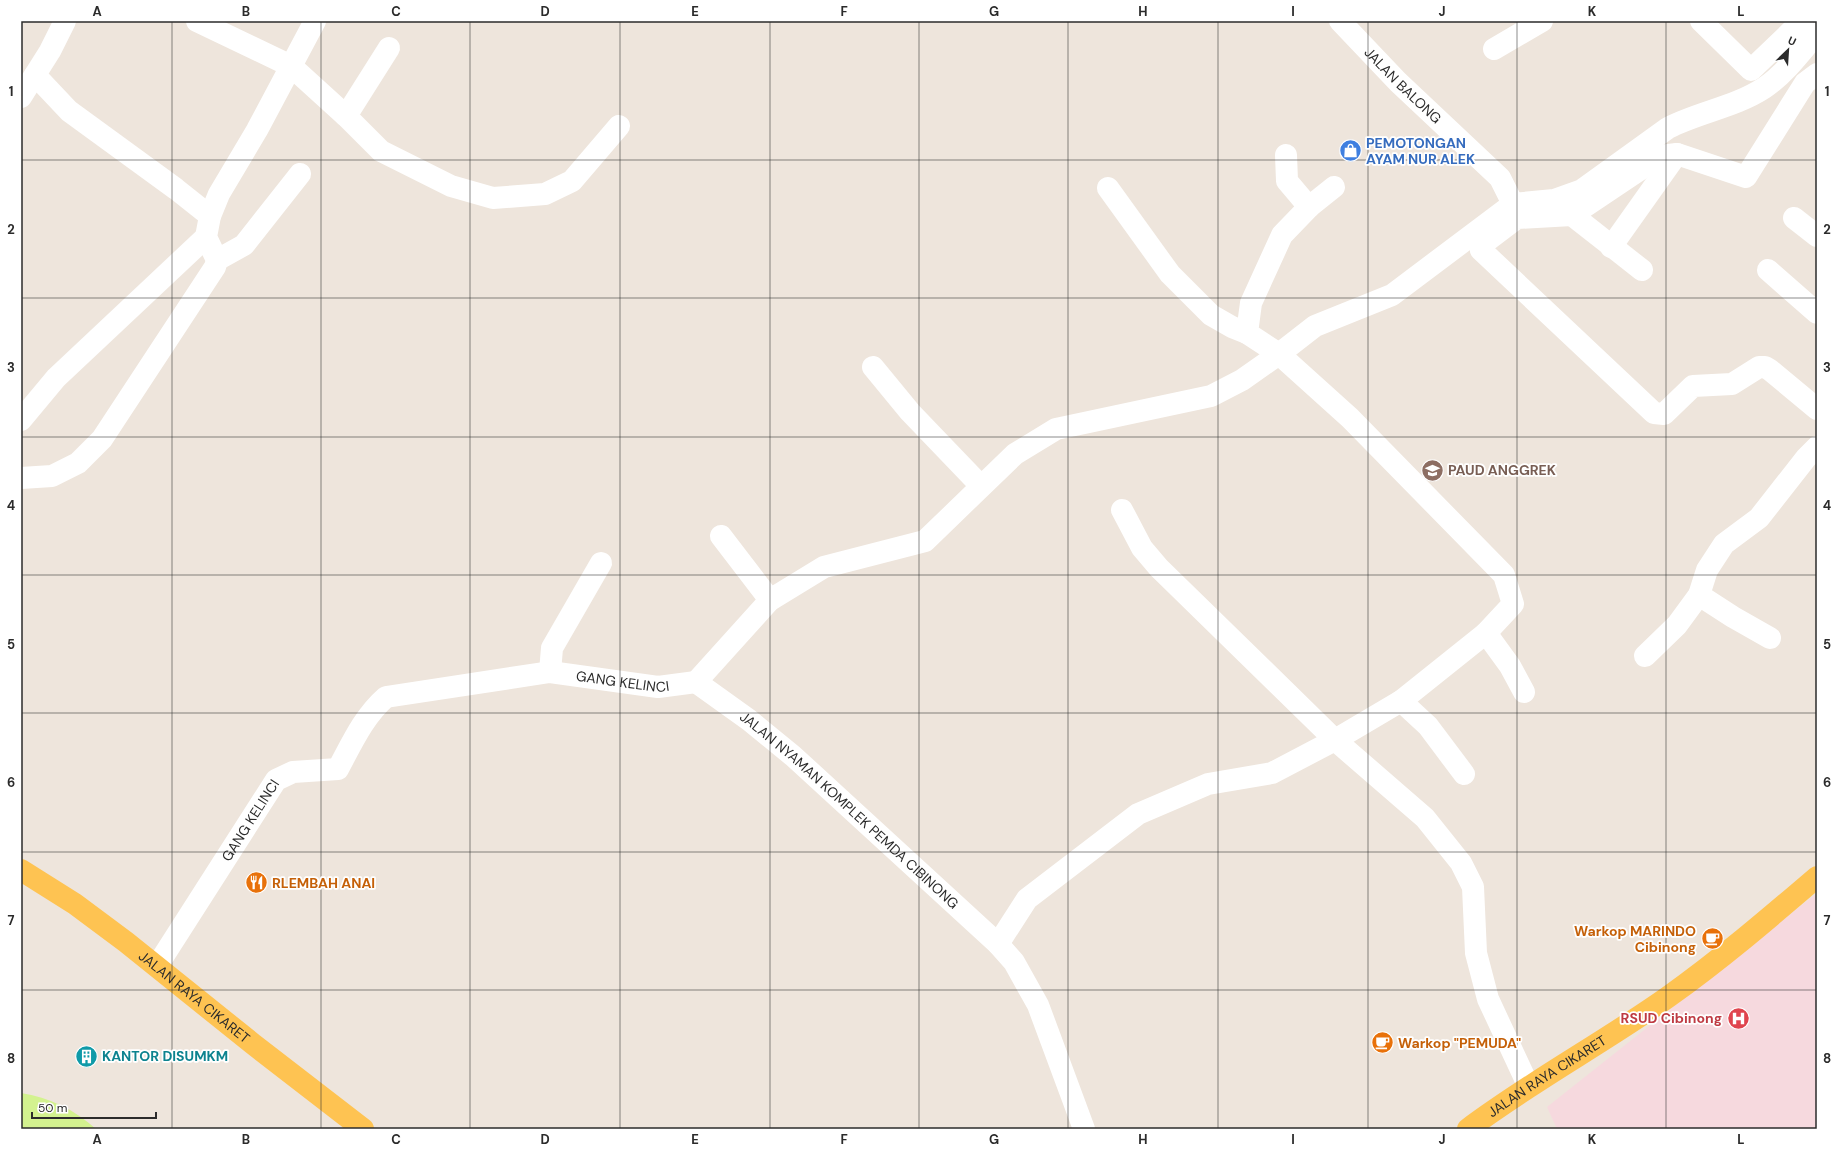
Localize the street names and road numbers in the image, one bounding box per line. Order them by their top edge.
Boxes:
street label: JALAN BALONG [1361,43,1445,127]
street label: GANG KELINCI [575,667,670,696]
street label: JALAN NYAMAN KOMPLEK PEMDA CIBINONG [736,707,963,913]
street label: GANG KELINCI [217,776,283,865]
street label: JALAN RAYA CIKARET [135,947,254,1047]
street label: JALAN RAYA CIKARET [1484,1031,1610,1121]

